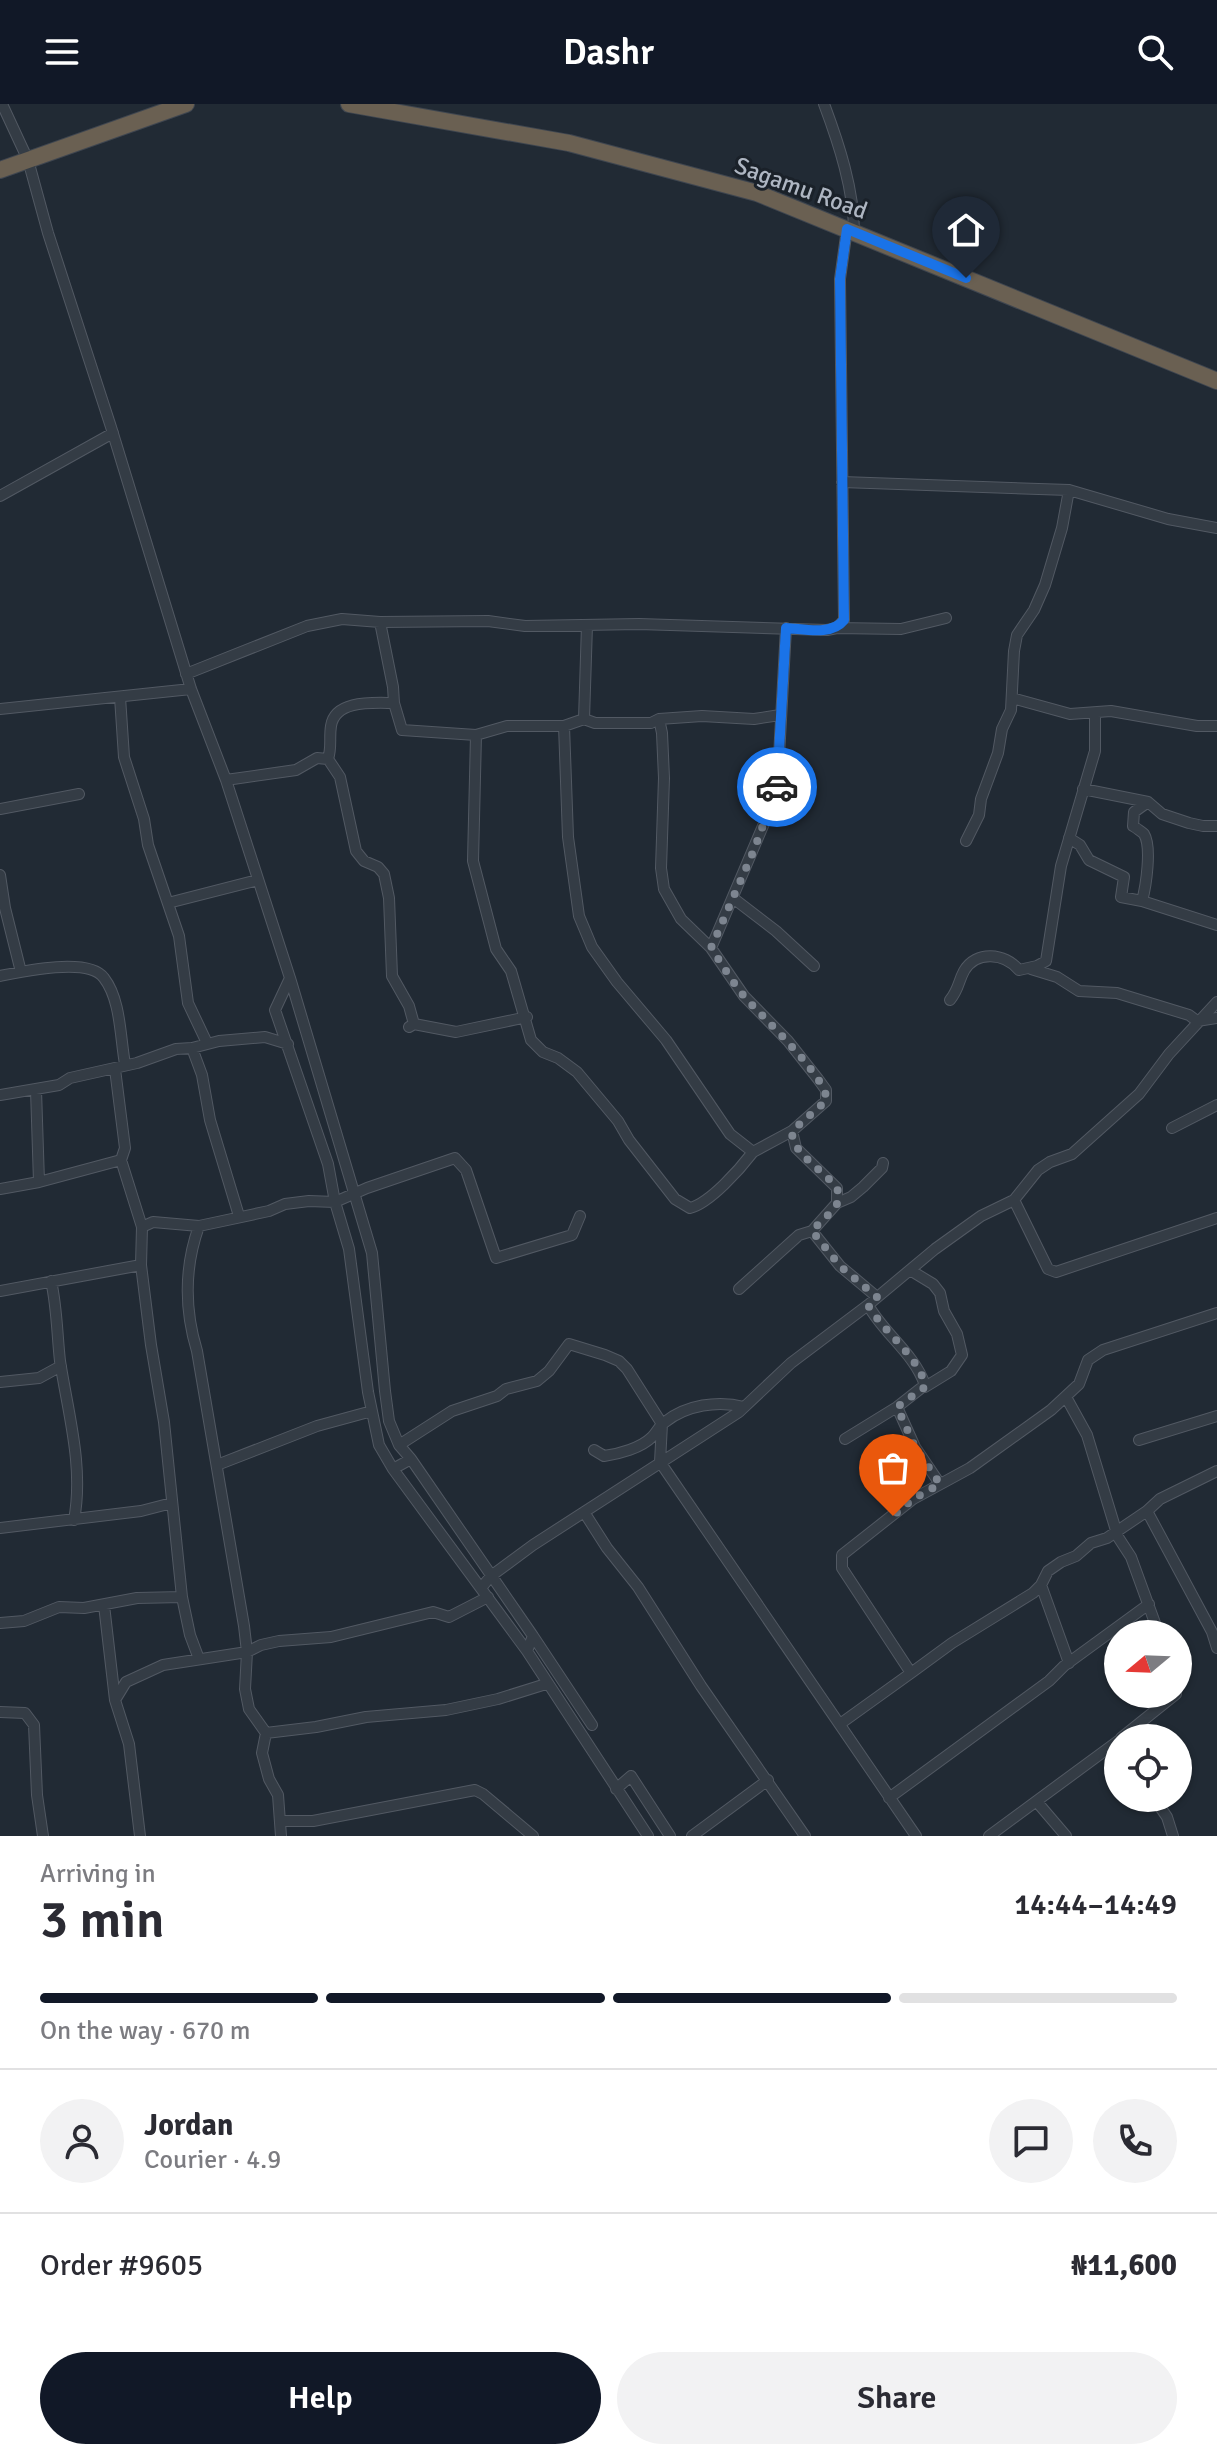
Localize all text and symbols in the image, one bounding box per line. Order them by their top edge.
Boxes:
icon: menu [40,30,84,74]
text: Dashr [563,30,654,75]
icon: search [1133,30,1177,74]
street label: Sagamu Road [730,150,872,226]
pin [932,196,1000,278]
icon: home [944,208,988,252]
courier [737,747,817,827]
icon: car [755,765,799,809]
pin [859,1434,927,1516]
icon: bag [871,1446,915,1490]
north arrow [1104,1620,1192,1708]
map controls [1104,1620,1192,1812]
button: locate [1104,1724,1192,1812]
text: Arriving in [40,1858,156,1890]
text: 14:44–14:49 [1014,1886,1177,1923]
text: 3 min [40,1888,165,1952]
text: On the way · 670 m [40,2015,250,2047]
button: person [40,2099,124,2183]
button: chat [989,2099,1073,2183]
button: phone [1093,2099,1177,2183]
text: Jordan [144,2107,233,2144]
text: Courier · 4.9 [144,2144,281,2176]
text: Order #9605 [40,2247,203,2284]
text: ₦11,600 [1071,2247,1177,2284]
button: Help [40,2352,601,2444]
button: Share [617,2352,1177,2444]

